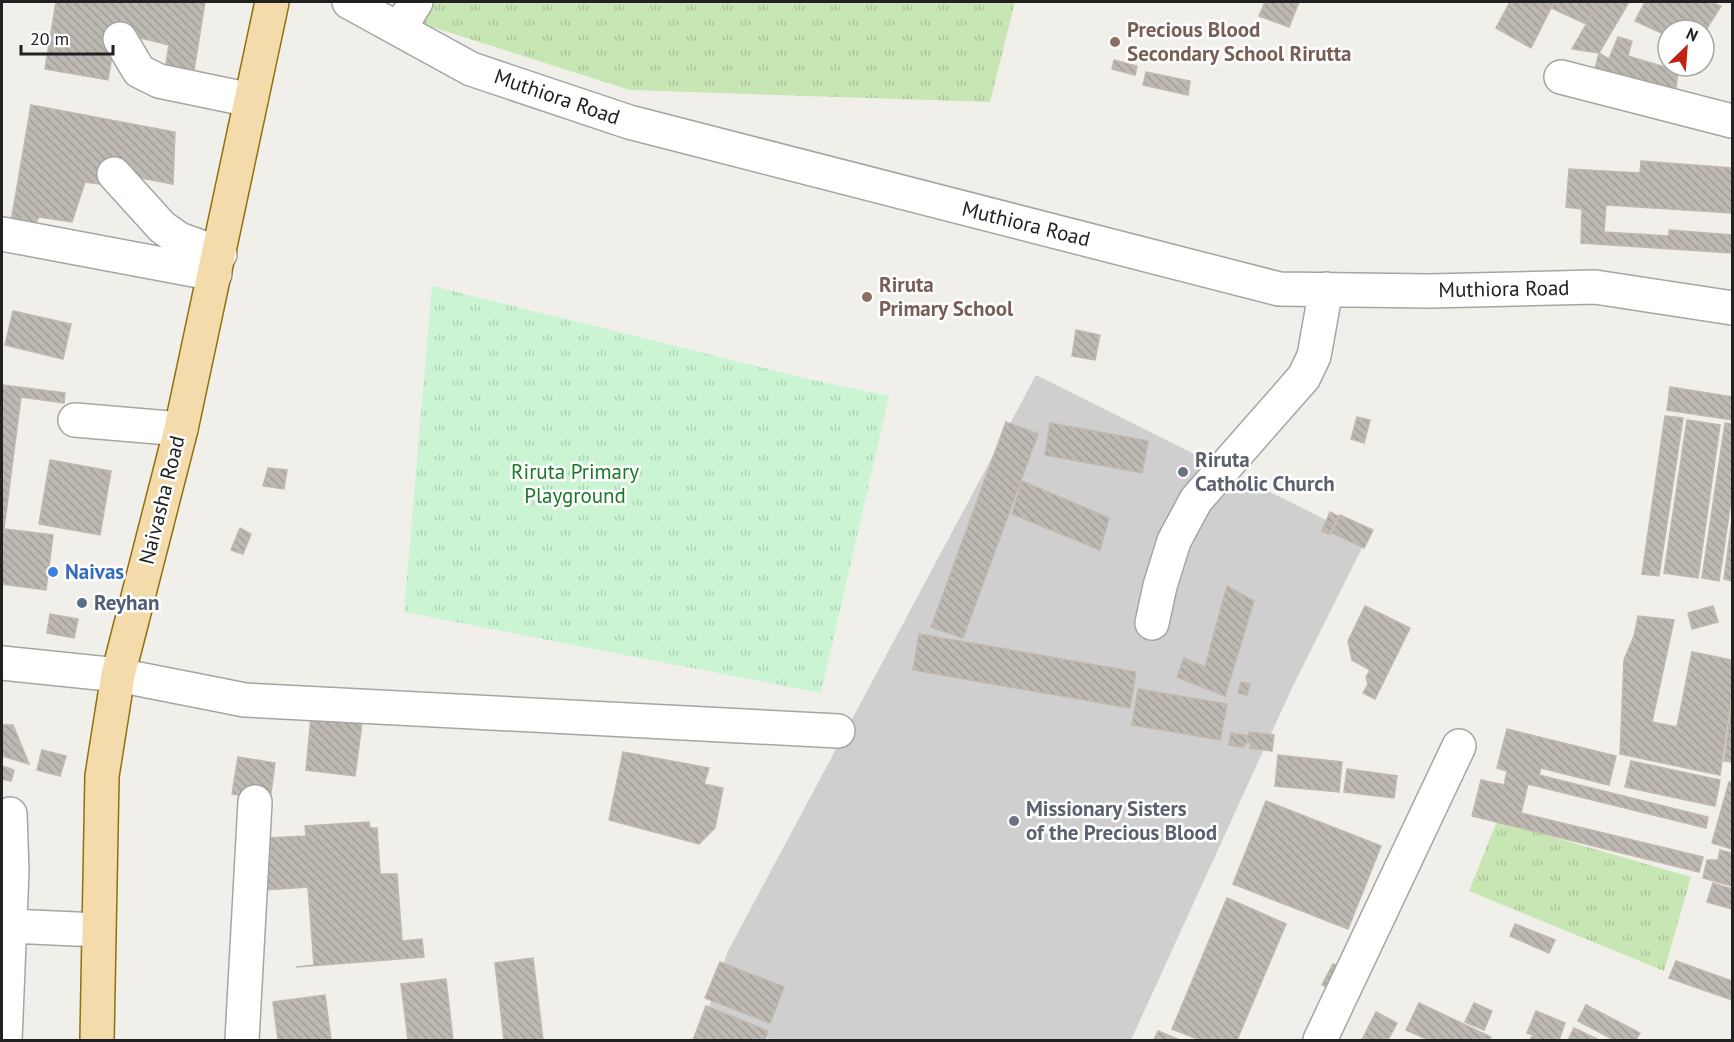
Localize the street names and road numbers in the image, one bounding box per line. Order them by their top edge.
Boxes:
street label: Muthiora Road [491,62,624,131]
street label: Muthiora Road [959,195,1093,252]
street label: Muthiora Road [1438,274,1570,303]
street label: Naivasha Road [133,433,191,567]

